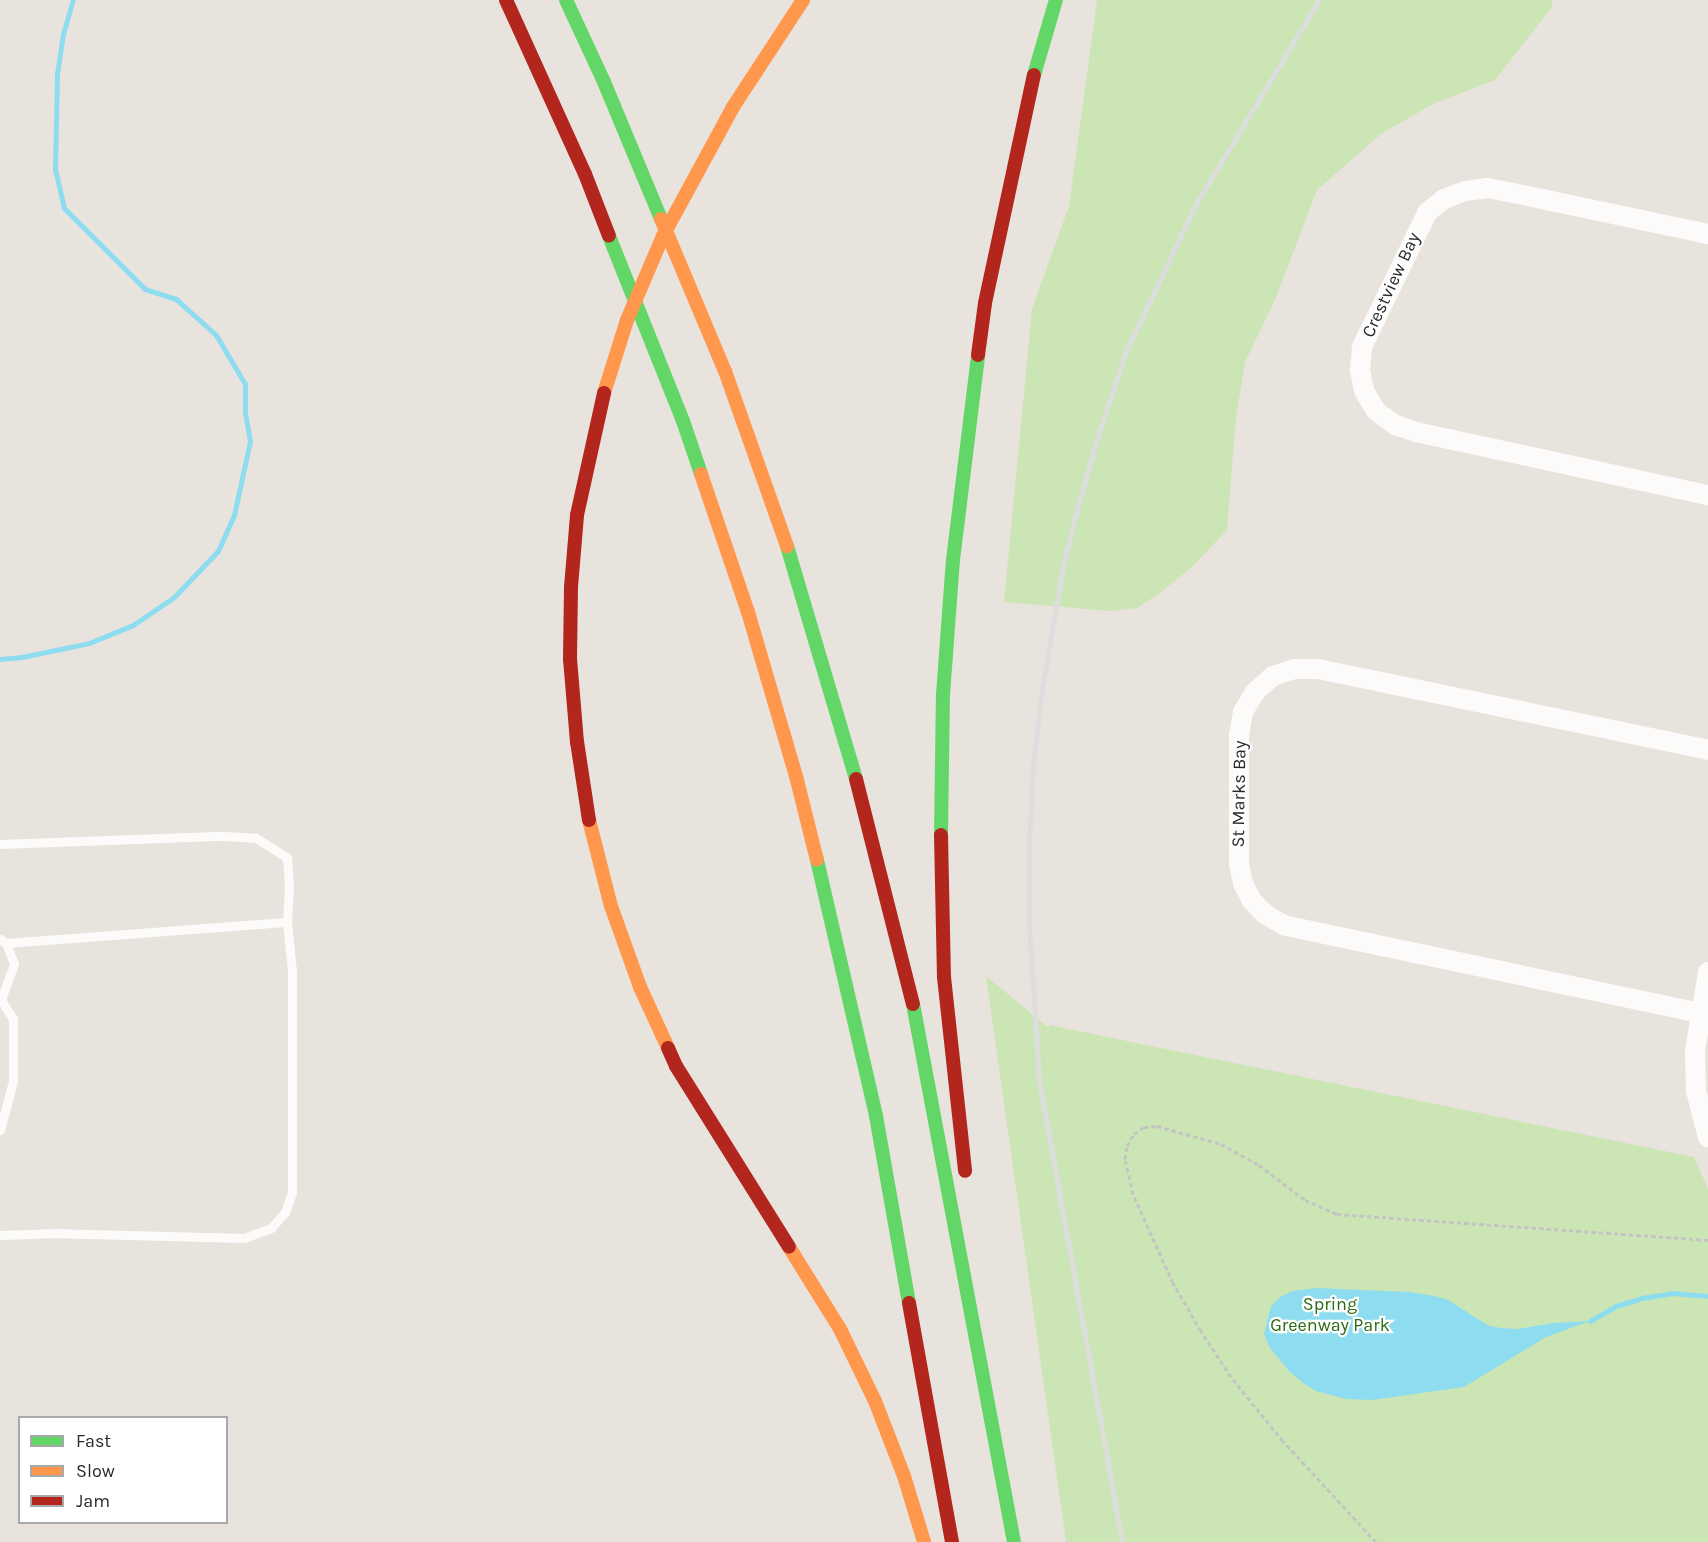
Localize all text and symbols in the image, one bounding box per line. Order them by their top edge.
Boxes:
street label: Crestview Bay [1357,229,1425,341]
street label: St Marks Bay [1227,740,1251,848]
park label: Spring Greenway Park [1270,1294,1390,1336]
legend [18,1416,228,1524]
text: Fast [76,1430,111,1452]
text: Slow [76,1460,115,1482]
text: Jam [76,1490,110,1512]

